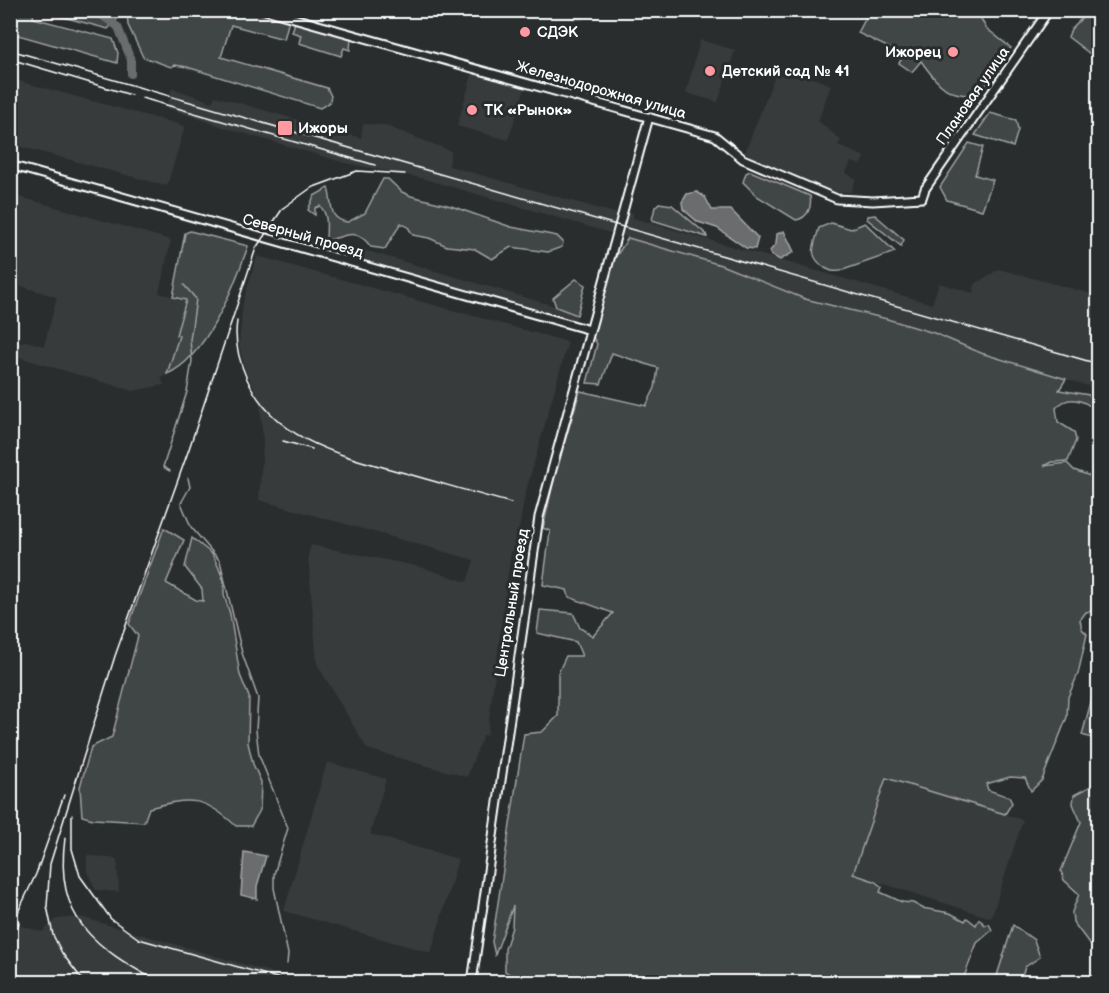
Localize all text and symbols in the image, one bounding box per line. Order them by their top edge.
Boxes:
place label: СДЭК [537,23,579,42]
marker: СДЭК [518,25,532,39]
place label: Ижорец [885,43,941,62]
street label: Плановая улица [932,43,1014,149]
marker: Ижорец [946,45,960,59]
street label: Железнодорожная улица [514,57,688,123]
place label: Детский сад № 41 [722,62,850,81]
marker: Детский сад № 41 [703,64,717,78]
place label: ТК «Рынок» [484,101,573,120]
marker: ТК «Рынок» [465,103,479,117]
marker: Ижоры [276,119,294,137]
place label: Ижоры [298,119,348,138]
street label: Северный проезд [240,210,366,262]
street label: Центральный проезд [491,527,533,679]

